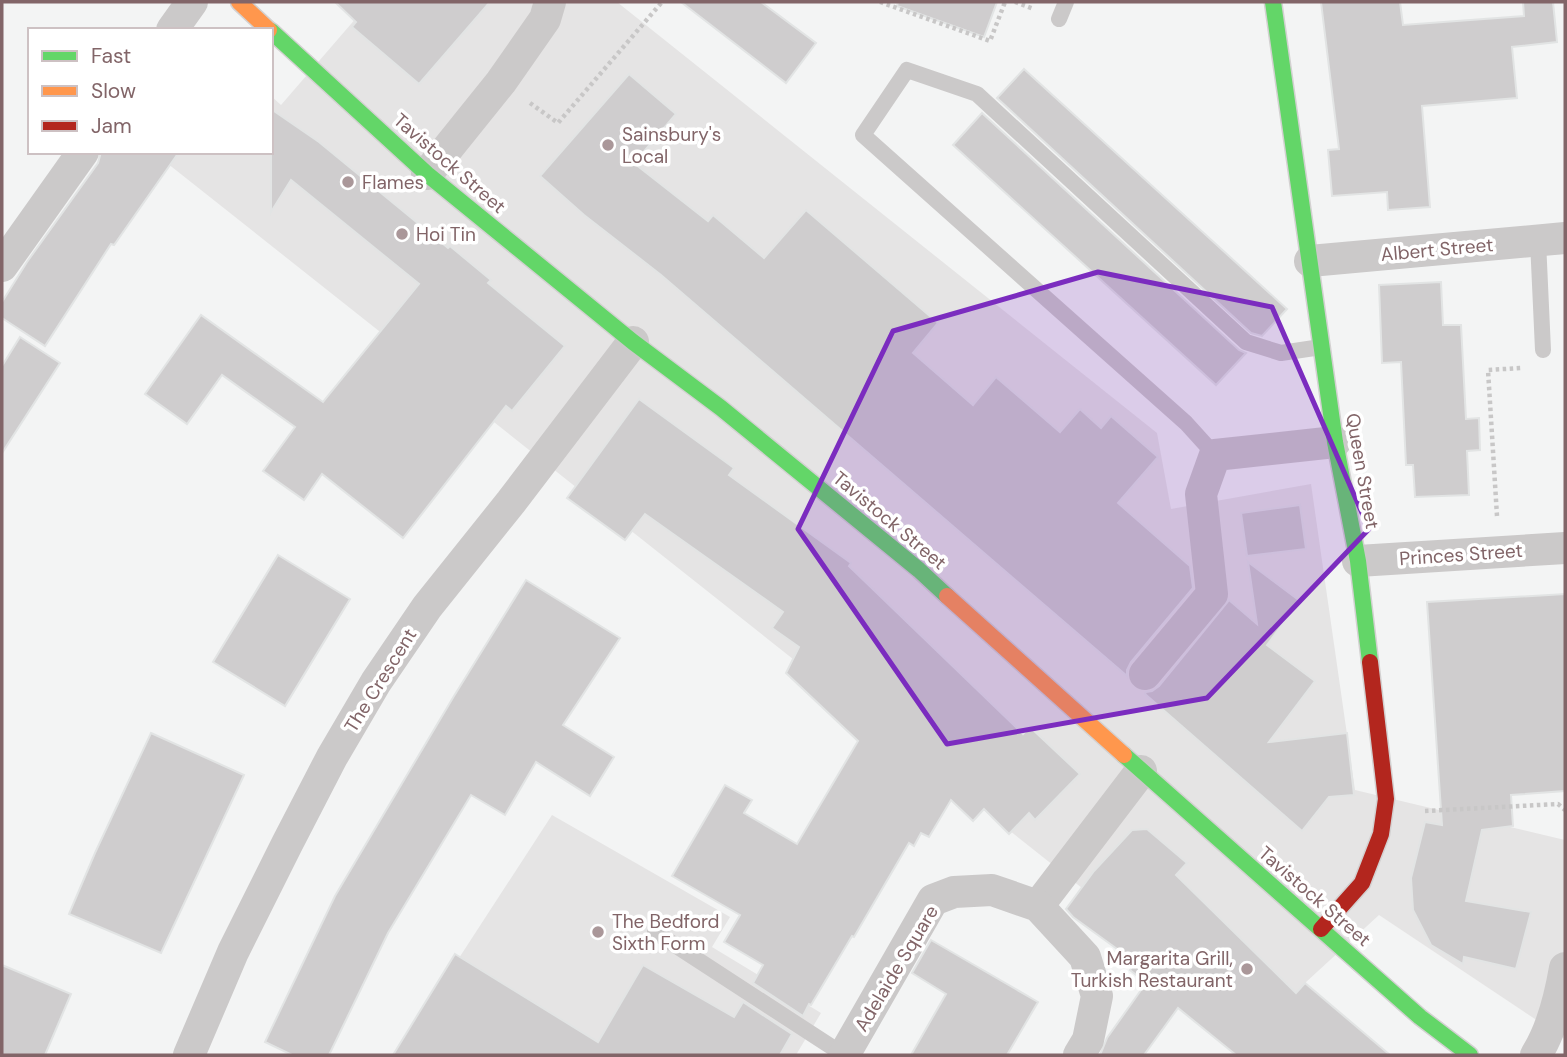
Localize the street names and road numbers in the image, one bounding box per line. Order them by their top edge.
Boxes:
street label: Tavistock Street [388,108,511,219]
street label: Albert Street [1380,232,1494,267]
street label: Queen Street [1340,411,1385,531]
street label: Tavistock Street [828,466,952,575]
street label: Princes Street [1399,538,1524,571]
street label: The Crescent [339,624,422,737]
street label: Tavistock Street [1253,841,1376,952]
street label: Adelaide Square [849,900,944,1036]

